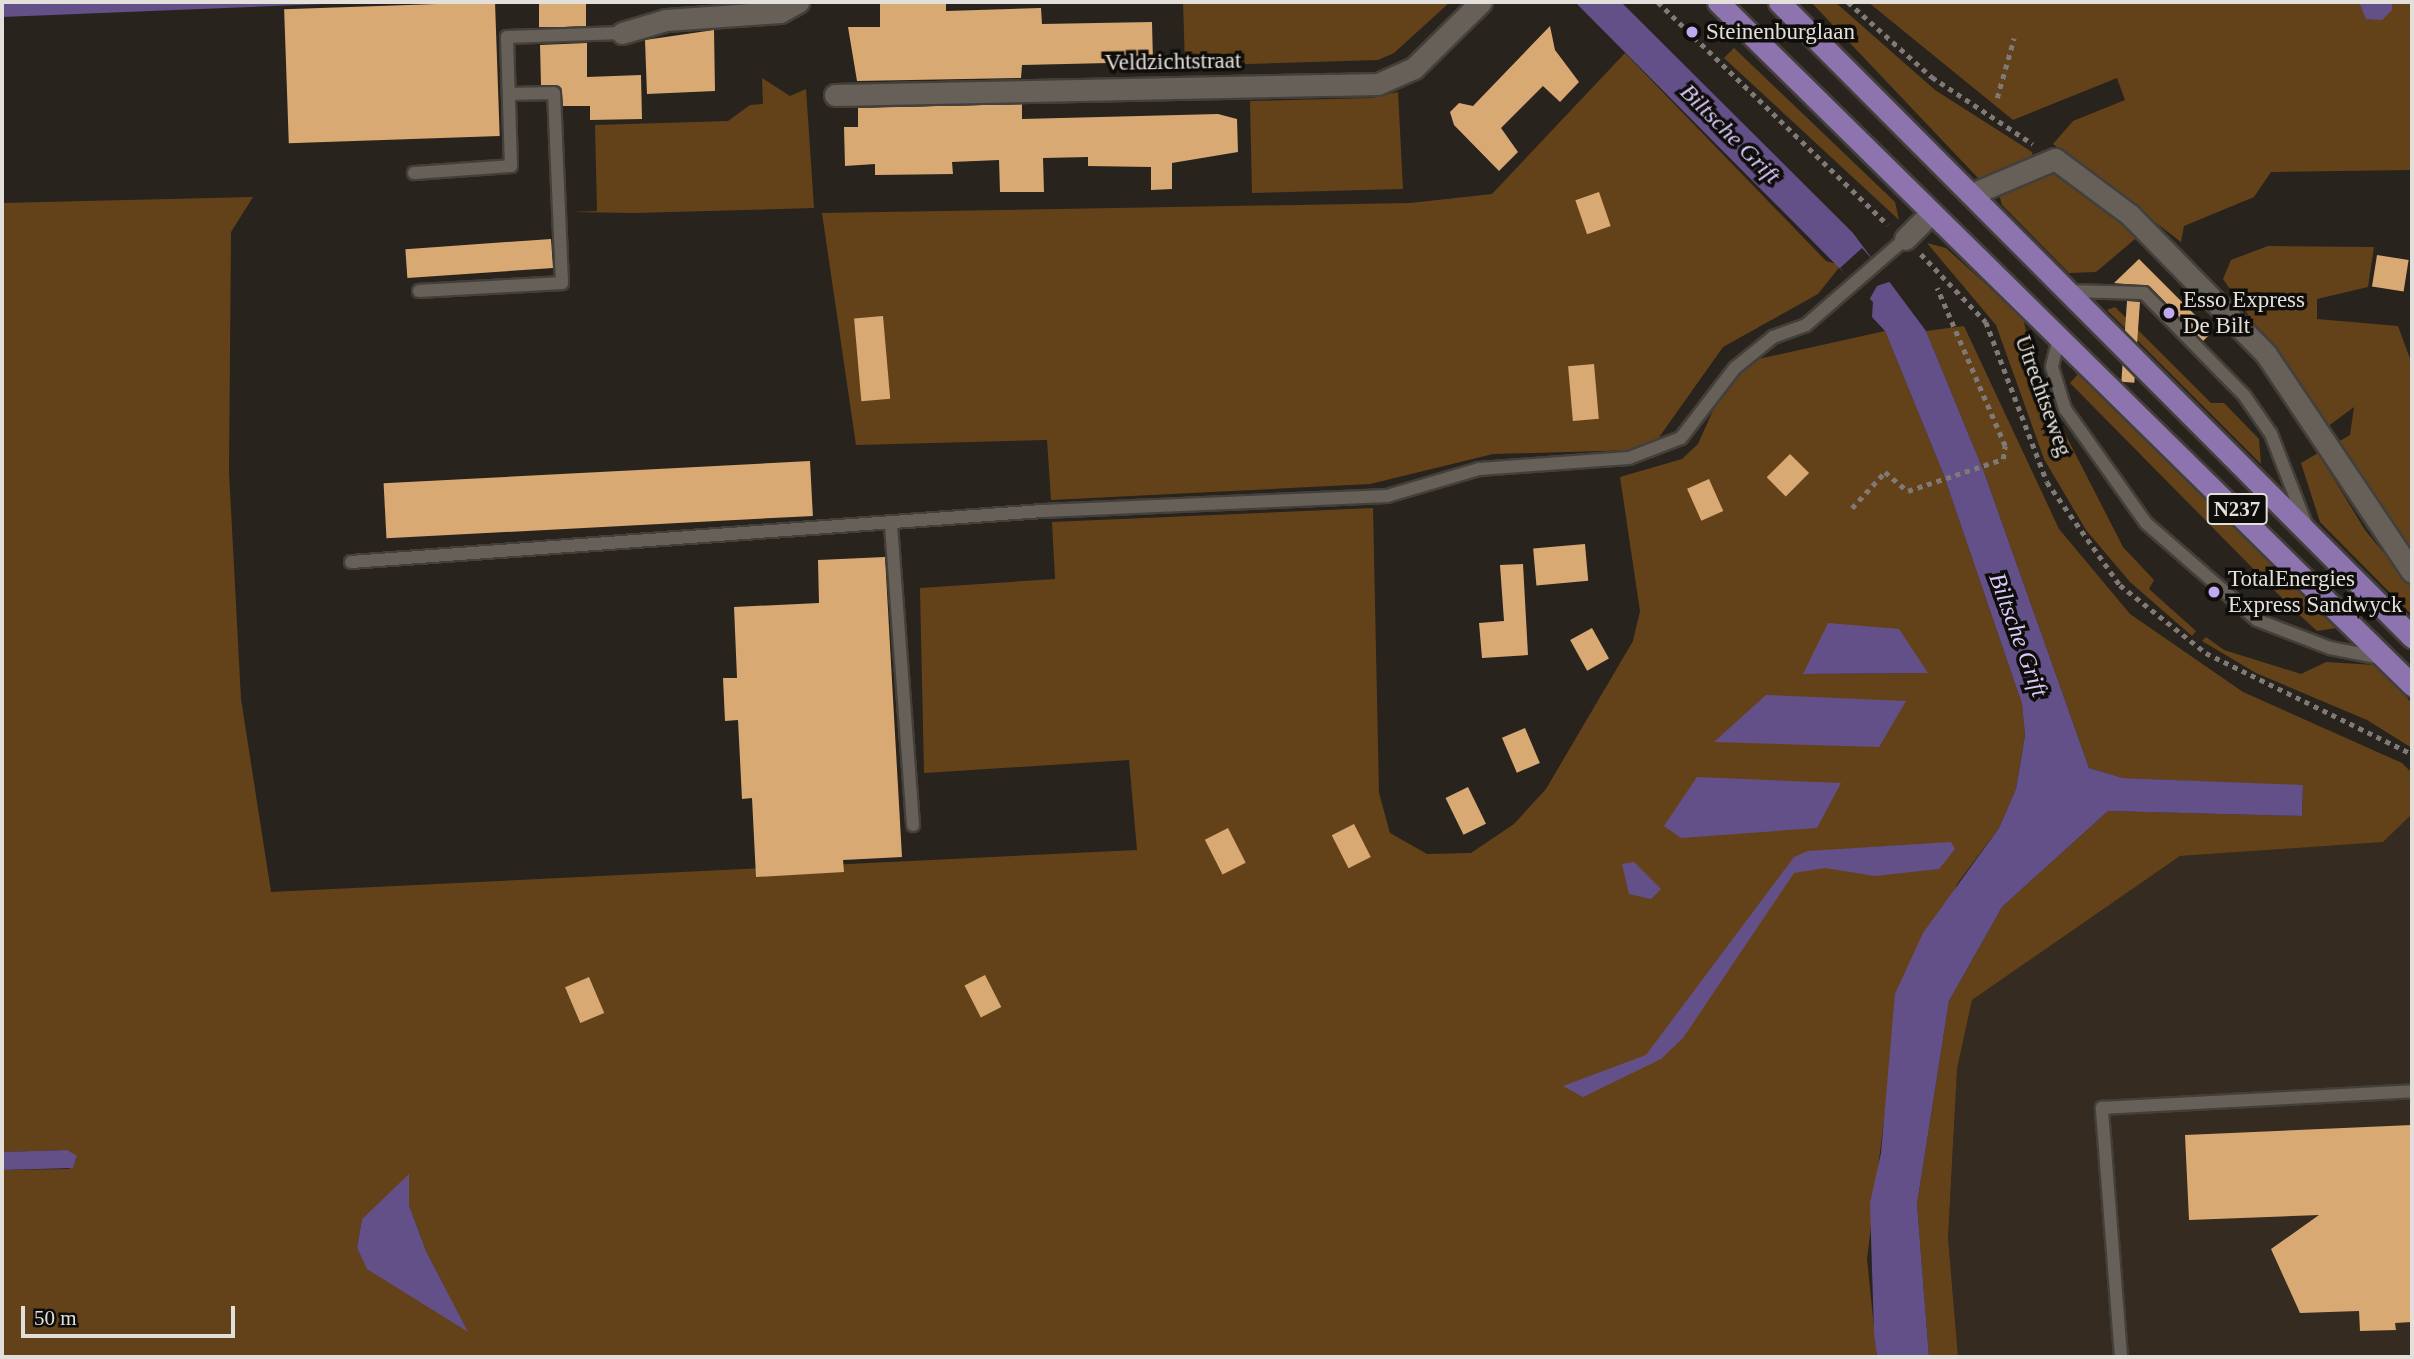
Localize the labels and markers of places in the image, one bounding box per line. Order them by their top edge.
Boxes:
place label: Steinenburglaan [1706,18,1855,46]
marker: Steinenburglaan [1684,24,1700,40]
place label: Esso Express De Bilt [2183,286,2305,340]
marker: Esso Express De Bilt [2161,305,2177,321]
place label: TotalEnergies Express Sandwyck [2228,565,2402,619]
marker: TotalEnergies Express Sandwyck [2206,584,2222,600]

